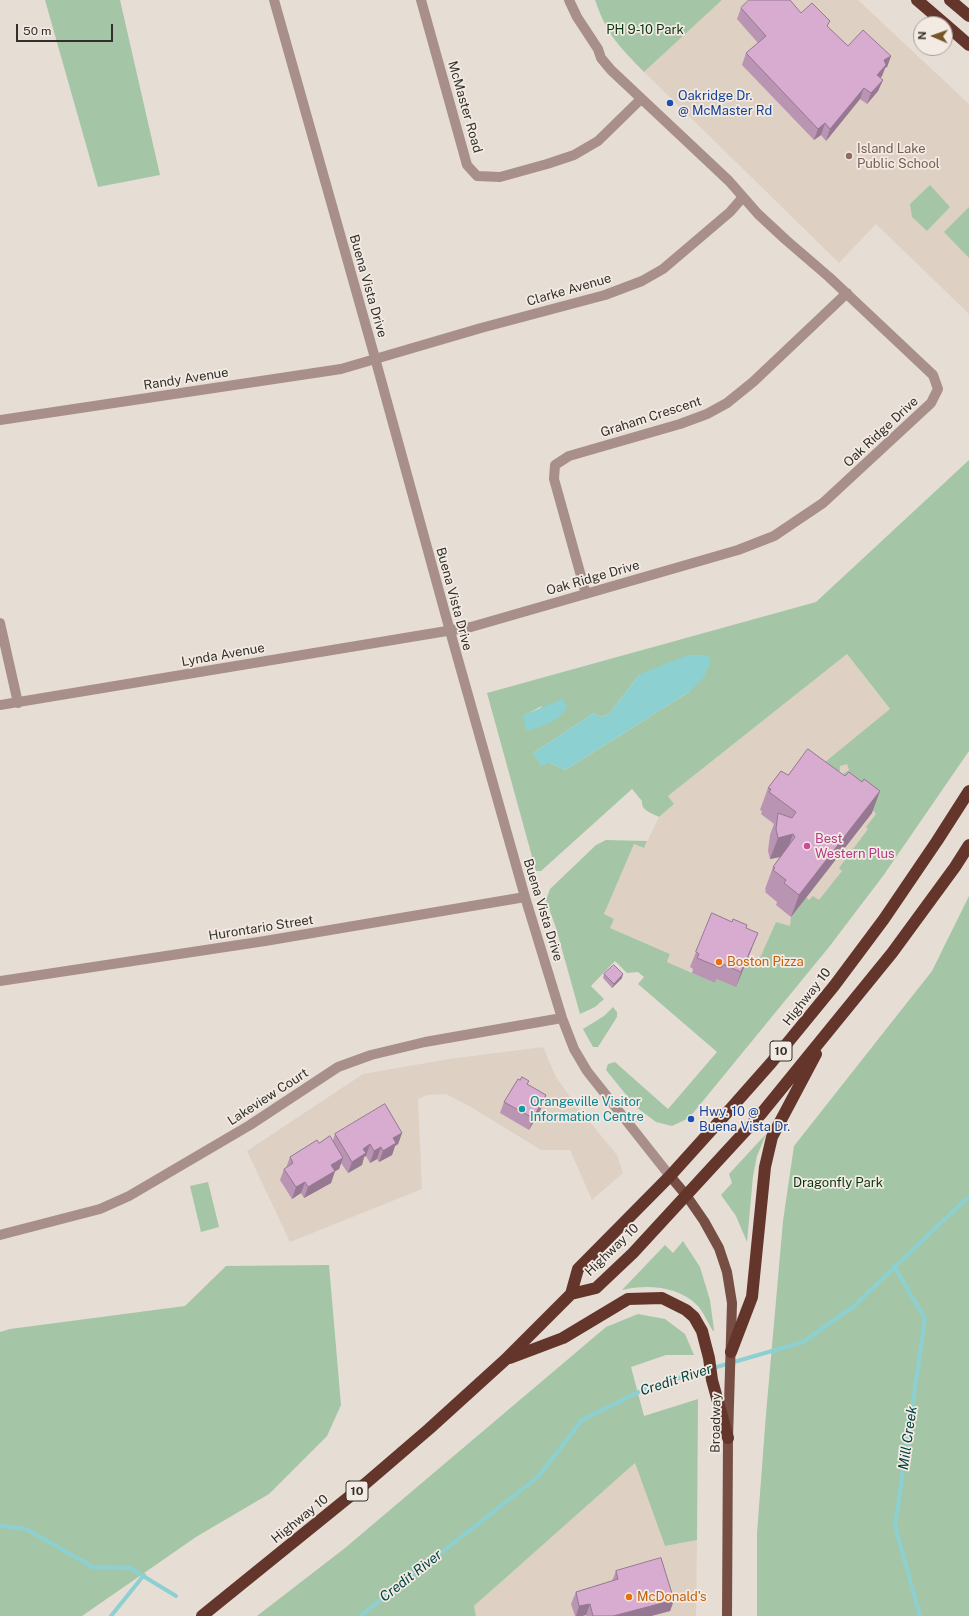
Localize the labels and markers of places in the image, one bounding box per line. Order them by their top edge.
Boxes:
place label: Oakridge Dr. @ McMaster Rd [678,88,772,119]
marker: Oakridge Dr. @ McMaster Rd [665,98,675,108]
place label: Island Lake Public School [857,141,940,172]
marker: Island Lake Public School [844,151,854,161]
place label: Best Western Plus [815,831,895,862]
marker: Best Western Plus [802,841,812,851]
place label: Boston Pizza [727,954,804,970]
marker: Boston Pizza [714,957,724,967]
place label: Orangeville Visitor Information Centre [530,1094,644,1125]
marker: Orangeville Visitor Information Centre [517,1104,527,1114]
place label: Hwy. 10 @ Buena Vista Dr. [699,1104,790,1135]
marker: Hwy. 10 @ Buena Vista Dr. [686,1114,696,1124]
place label: McDonald's [637,1589,707,1605]
marker: McDonald's [624,1592,634,1602]

